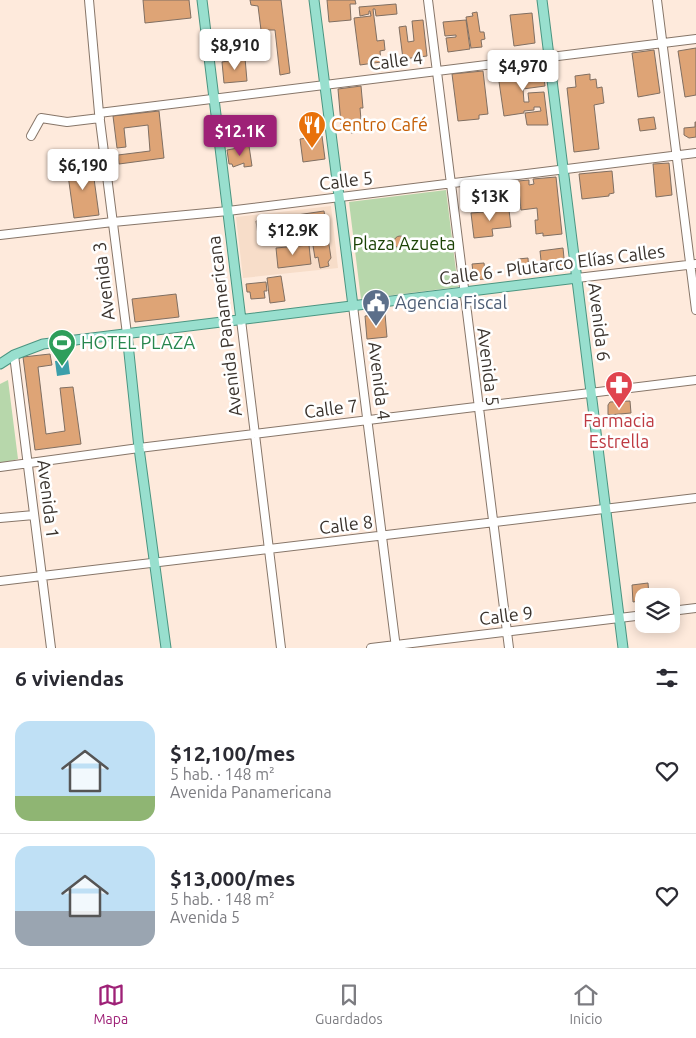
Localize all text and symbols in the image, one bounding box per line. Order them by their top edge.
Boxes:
pin: $8,910 [194,28,276,71]
text: $8,910 [210,36,260,54]
street label: Calle 4 [368,47,424,73]
pin: $4,970 [482,49,564,92]
text: $4,970 [498,57,548,75]
restaurant icon: Centro Café [297,110,327,149]
pin: $12.1K [199,114,281,157]
place label: Centro Café [331,114,428,134]
text: $12.1K [215,122,265,140]
pin: $6,190 [42,148,124,191]
text: $6,190 [58,156,108,174]
street label: Calle 5 [318,167,374,193]
pin: $13K [460,180,520,222]
text: $13K [471,187,509,205]
pin: $12.9K [252,214,334,256]
text: $12.9K [268,221,318,239]
park label: Plaza Azueta [352,233,456,253]
street label: Avenida Panamericana [203,235,245,418]
street label: Calle 6 - Plutarco Elías Calles [438,240,666,288]
street label: Avenida 3 [88,241,118,321]
street label: Avenida 6 [585,282,615,362]
public building icon: Agencia Fiscal [361,288,391,327]
place label: Agencia Fiscal [395,292,508,312]
street label: Avenida 5 [474,327,504,407]
sports icon: HOTEL PLAZA [47,328,77,367]
place label: HOTEL PLAZA [81,332,196,352]
street label: Avenida 4 [365,341,395,421]
pharmacy icon: Farmacia Estrella [604,370,634,409]
street label: Calle 7 [303,395,359,421]
place label: Farmacia Estrella [583,410,655,451]
street label: Avenida 1 [34,459,64,539]
street label: Calle 8 [318,511,374,537]
map controls [635,588,680,633]
button: layers [635,588,680,633]
street label: Calle 9 [478,602,534,628]
icon: filters [653,664,681,692]
text: 6 viviendas [15,666,124,690]
icon: home [55,741,115,801]
text: $12,100/mes [170,741,295,765]
icon: heart [653,757,681,785]
text: 5 hab. · 148 m² [170,765,275,783]
text: Avenida Panamericana [170,783,332,801]
icon: home [55,866,115,926]
text: $13,000/mes [170,866,295,890]
icon: heart [653,882,681,910]
text: 5 hab. · 148 m² [170,890,275,908]
text: Avenida 5 [170,908,240,926]
tab: Mapa [93,981,128,1027]
tab: Guardados [315,981,383,1027]
tab: Inicio [569,981,603,1027]

